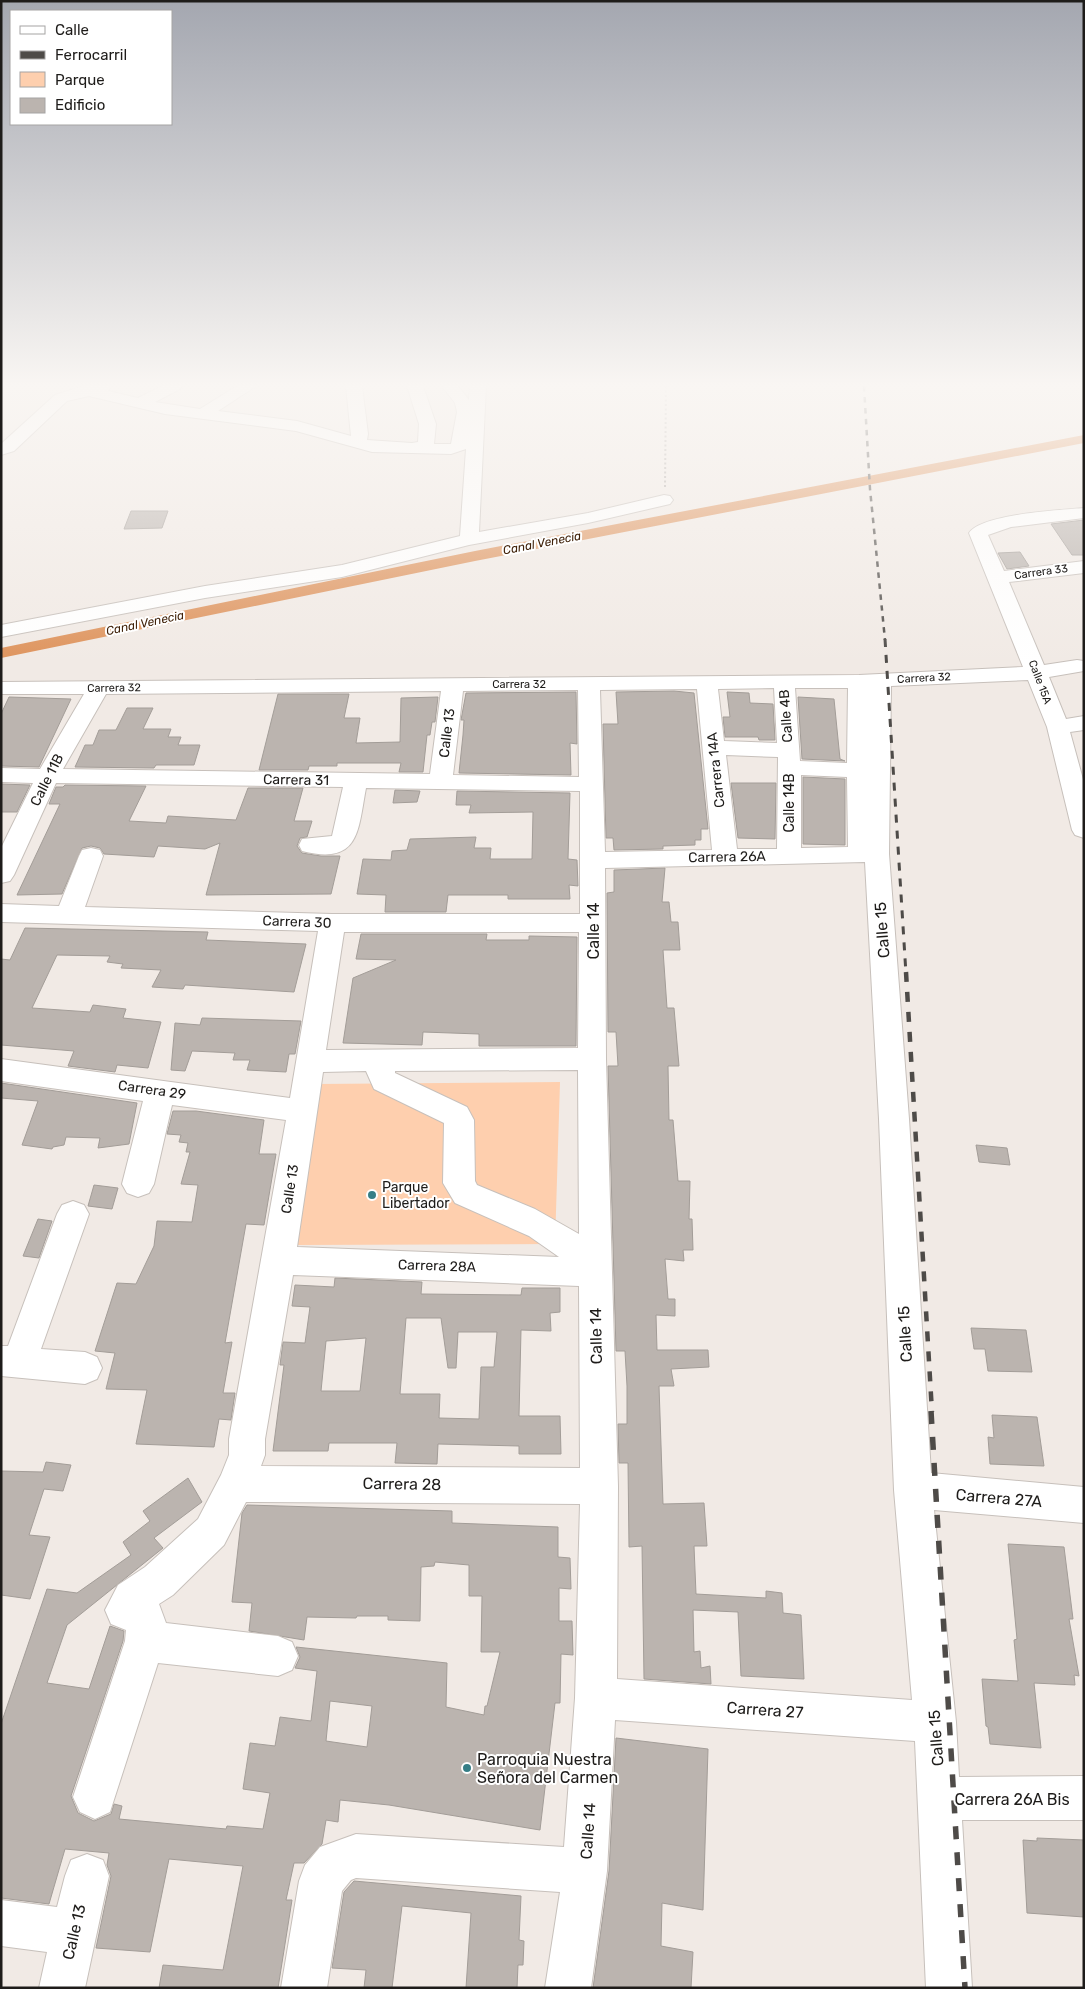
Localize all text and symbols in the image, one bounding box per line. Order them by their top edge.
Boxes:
legend [10,10,172,125]
text: Calle [55,21,89,39]
text: Ferrocarril [55,46,127,64]
text: Parque [55,71,105,89]
text: Edificio [55,96,105,114]
water label: Canal Venecia [502,529,582,557]
street label: Carrera 33 [1013,562,1069,582]
water label: Canal Venecia [105,608,185,638]
street label: Calle 15A [1026,658,1055,706]
street label: Carrera 32 [897,670,951,686]
street label: Carrera 32 [492,678,546,691]
street label: Carrera 32 [87,681,141,695]
street label: Calle 4B [776,689,796,743]
street label: Calle 13 [436,707,458,759]
street label: Carrera 14A [704,731,728,809]
street label: Calle 11B [27,751,67,809]
street label: Carrera 31 [263,771,329,789]
street label: Calle 14B [781,773,798,833]
street label: Carrera 26A [688,848,767,866]
street label: Calle 15 [871,901,893,959]
street label: Calle 14 [584,902,603,959]
street label: Carrera 30 [262,912,332,932]
street label: Carrera 29 [117,1077,187,1103]
street label: Calle 13 [278,1163,302,1215]
place label: Parque Libertador [382,1179,450,1212]
marker: Parque Libertador [366,1189,378,1201]
street label: Carrera 28A [398,1256,477,1276]
street label: Calle 15 [894,1305,916,1363]
street label: Calle 14 [586,1307,606,1365]
street label: Carrera 28 [362,1474,442,1494]
street label: Carrera 27A [955,1485,1043,1511]
street label: Carrera 27 [726,1698,804,1722]
street label: Calle 15 [925,1709,947,1767]
place label: Parroquia Nuestra Señora del Carmen [477,1750,618,1787]
marker: Parroquia Nuestra Señora del Carmen [461,1762,473,1774]
street label: Carrera 26A Bis [954,1790,1070,1809]
street label: Calle 14 [577,1802,599,1860]
street label: Calle 13 [58,1902,90,1962]

